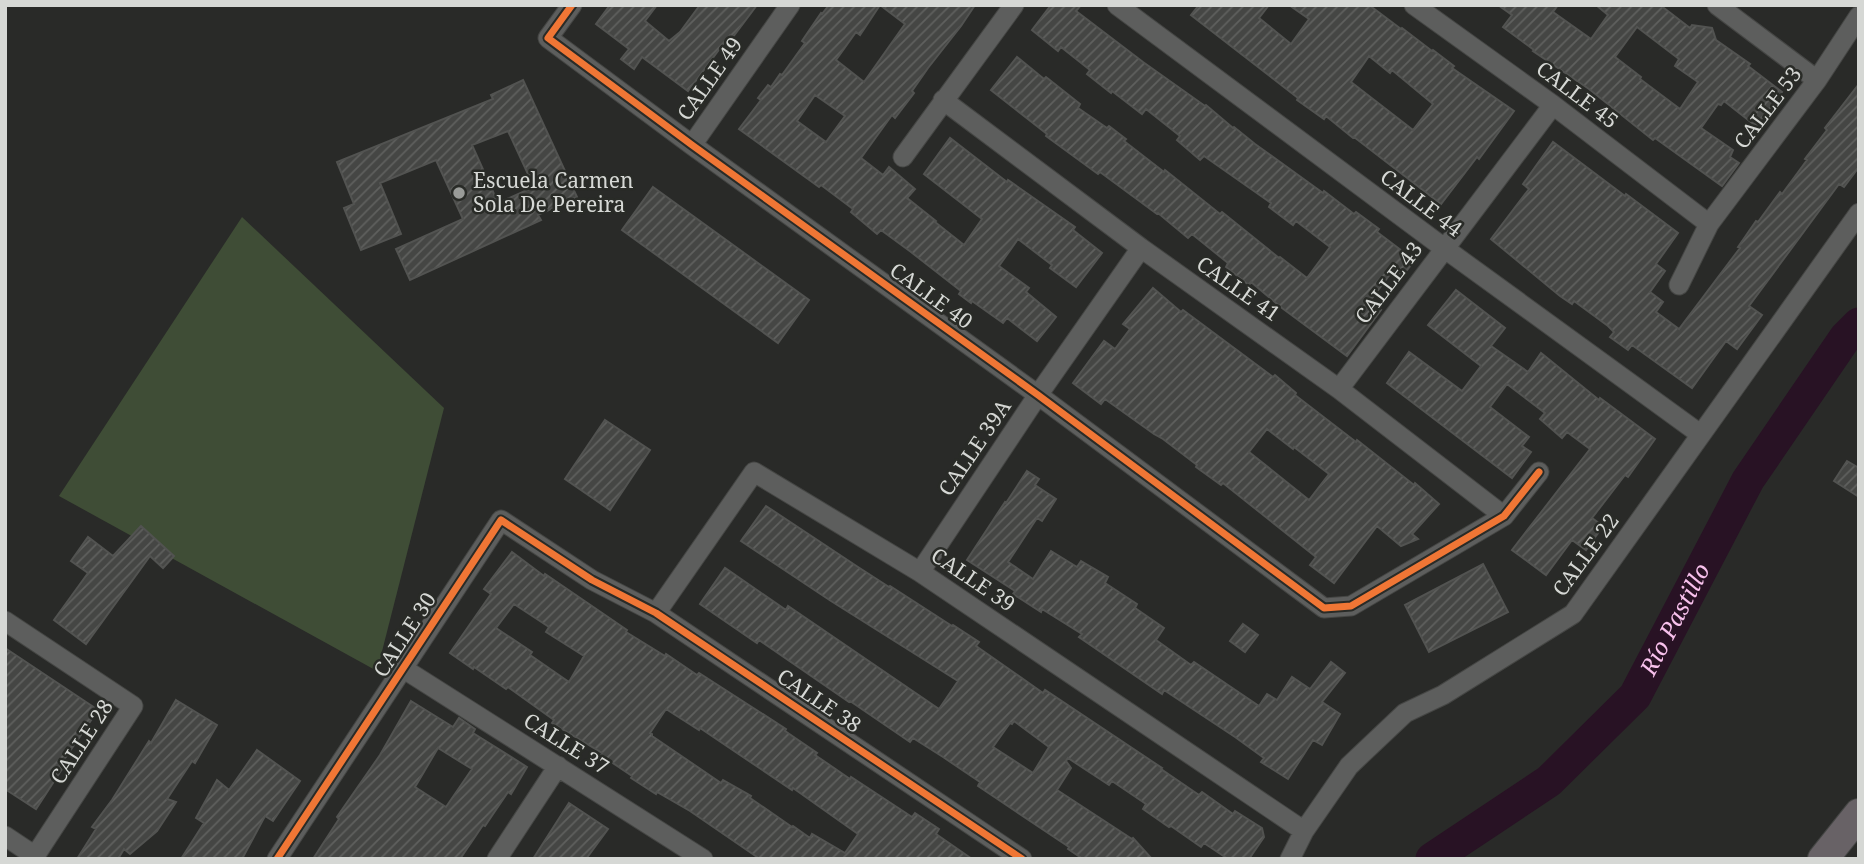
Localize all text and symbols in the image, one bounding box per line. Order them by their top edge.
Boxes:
street label: CALLE 49 [670,31,748,126]
street label: CALLE 45 [1531,54,1624,134]
street label: CALLE 53 [1727,61,1807,154]
street label: CALLE 44 [1375,162,1469,242]
place label: Escuela Carmen Sola De Pereira [473,166,633,218]
marker: Escuela Carmen Sola De Pereira [451,185,467,201]
street label: CALLE 43 [1348,236,1428,329]
street label: CALLE 41 [1191,249,1286,327]
street label: CALLE 40 [885,256,979,335]
street label: CALLE 39A [932,394,1017,501]
street label: CALLE 22 [1546,507,1625,601]
street label: CALLE 39 [926,541,1021,618]
water label: Río Pastillo [1631,557,1717,681]
street label: CALLE 30 [366,587,442,682]
street label: CALLE 38 [772,662,867,739]
street label: CALLE 28 [43,694,119,789]
street label: CALLE 37 [518,706,615,780]

